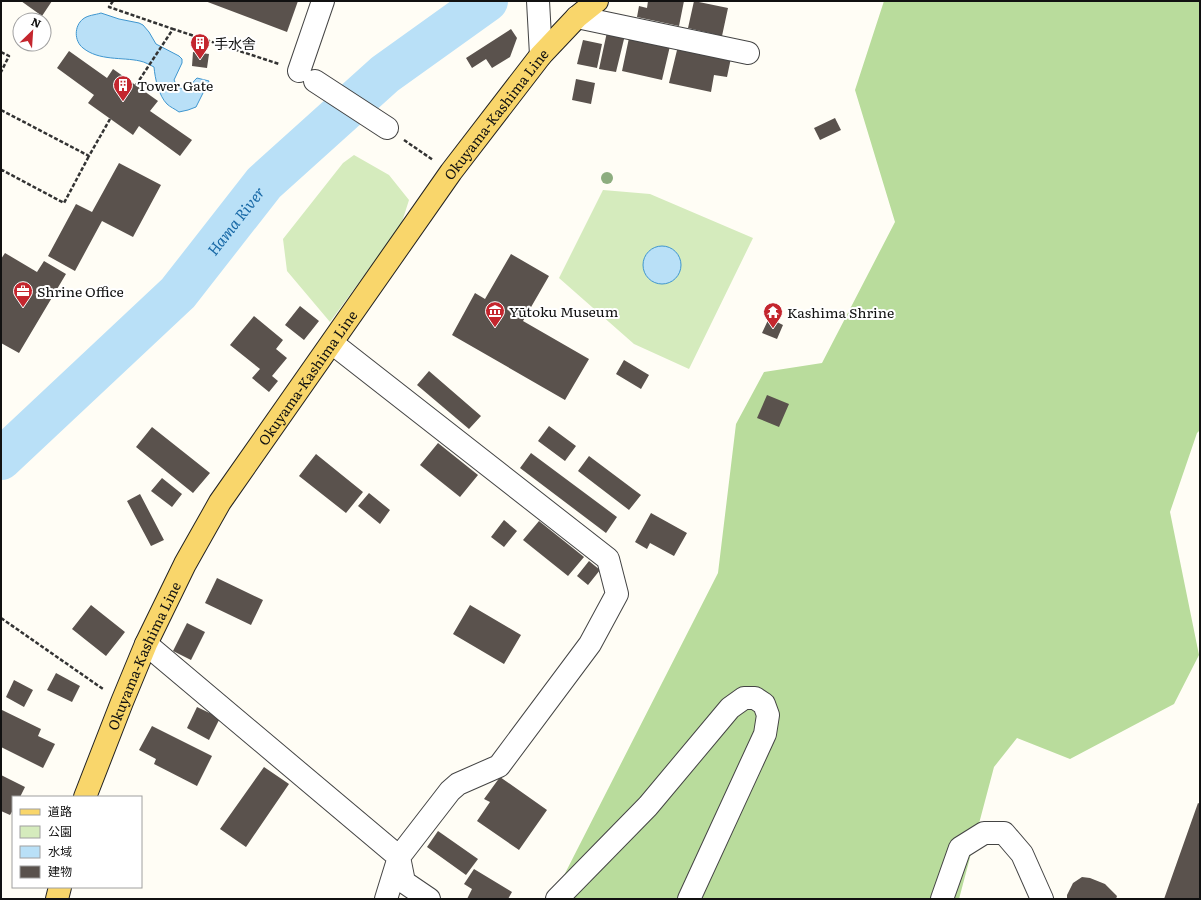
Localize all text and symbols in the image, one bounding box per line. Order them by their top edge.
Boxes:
north arrow [12,12,52,52]
text: N [29,13,44,31]
building icon: 手水舎 [189,32,211,60]
place label: 手水舎 [214,33,256,53]
street label: Okuyama-Kashima Line [439,44,552,184]
building icon: Tower Gate [112,74,134,102]
place label: Tower Gate [137,75,213,95]
water label: Hama River [201,181,269,260]
office icon: Shrine Office [12,280,34,308]
place label: Shrine Office [37,281,124,301]
museum icon: Yūtoku Museum [484,300,506,328]
place label: Yūtoku Museum [509,301,619,321]
temple icon: Kashima Shrine [762,301,784,329]
place label: Kashima Shrine [787,302,894,322]
street label: Okuyama-Kashima Line [253,306,362,449]
street label: Okuyama-Kashima Line [102,578,185,733]
legend [12,796,142,888]
text: 道路 [48,802,72,820]
text: 公園 [48,822,72,840]
text: 水域 [48,842,72,860]
text: 建物 [48,862,72,880]

